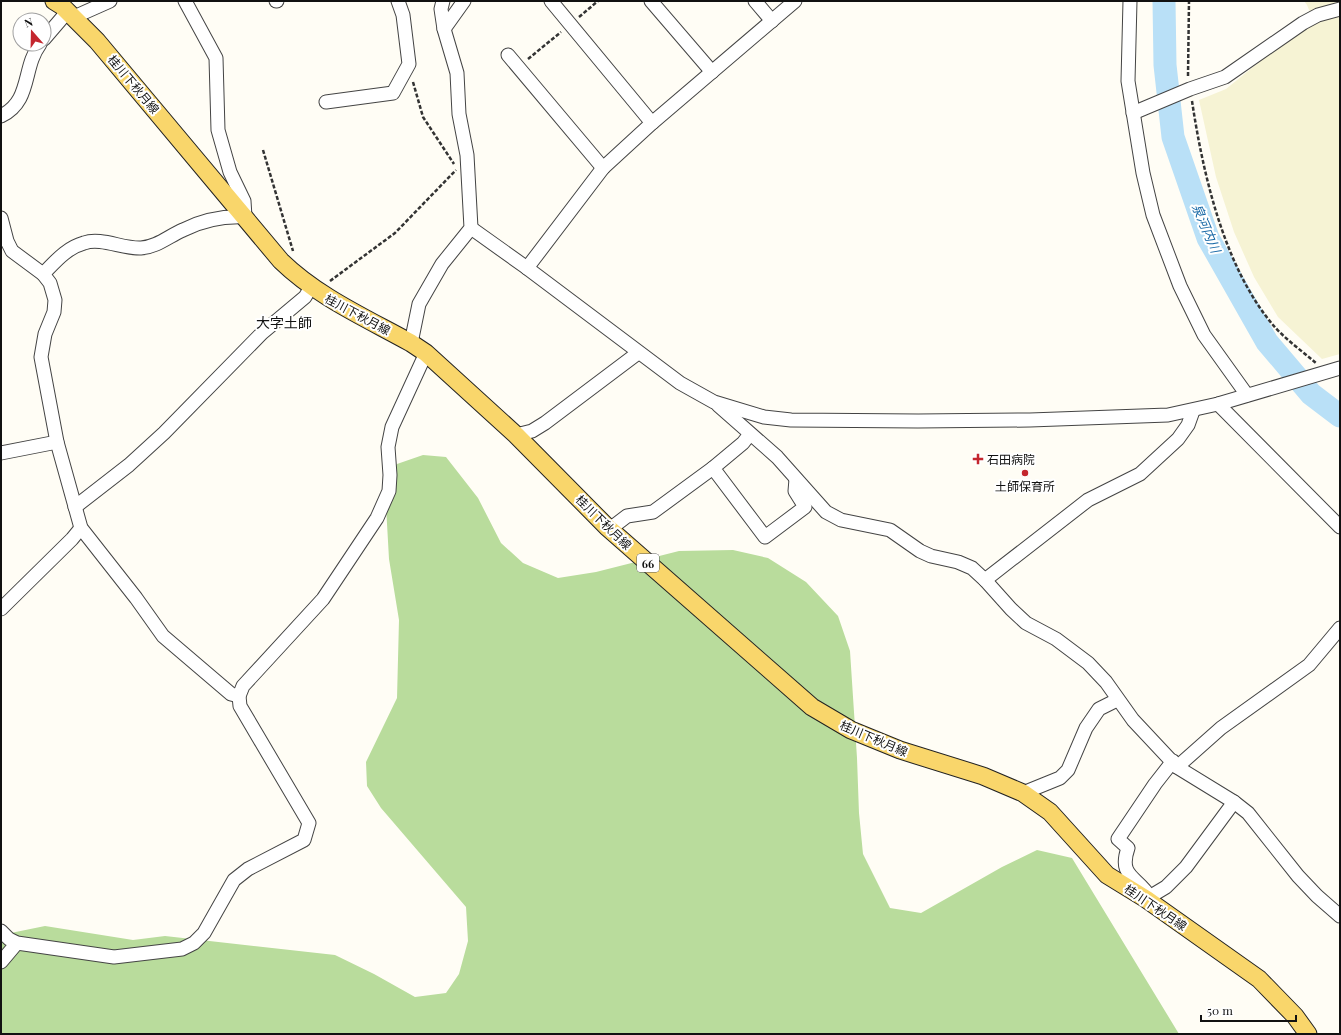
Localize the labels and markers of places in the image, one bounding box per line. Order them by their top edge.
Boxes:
place label: 石田病院 [987,451,1035,467]
marker: 石田病院 [972,453,984,465]
marker: 土師保育所 [1020,468,1030,478]
place label: 土師保育所 [995,478,1055,494]

